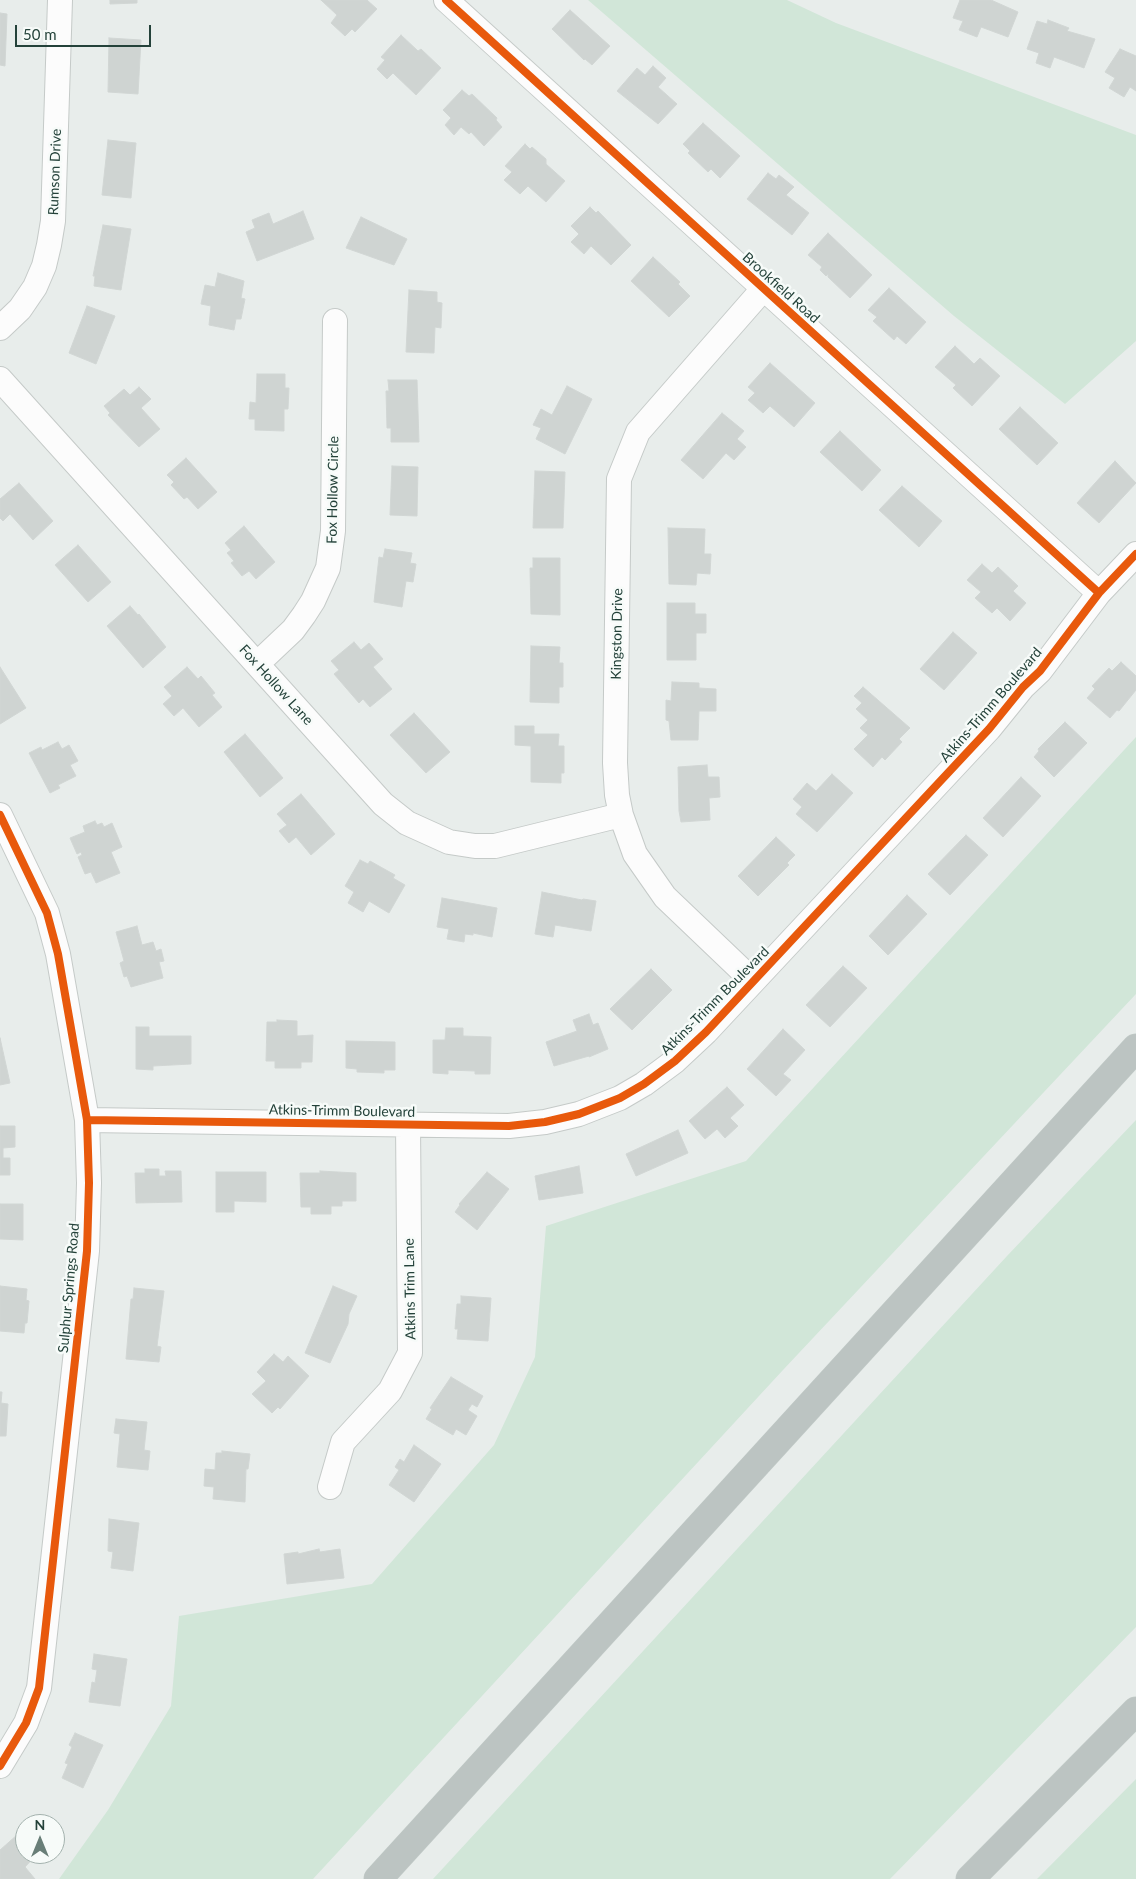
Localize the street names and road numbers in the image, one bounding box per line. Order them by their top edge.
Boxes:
street label: Rumson Drive [45,128,65,216]
street label: Brookfield Road [739,249,823,327]
street label: Fox Hollow Circle [324,436,342,544]
street label: Kingston Drive [608,588,626,680]
street label: Fox Hollow Lane [236,641,316,729]
street label: Atkins-Trimm Boulevard [937,644,1045,766]
street label: Atkins-Trimm Boulevard [657,943,773,1059]
street label: Atkins-Trimm Boulevard [269,1101,415,1121]
street label: Sulphur Springs Road [55,1222,83,1354]
street label: Atkins Trim Lane [401,1238,419,1340]

